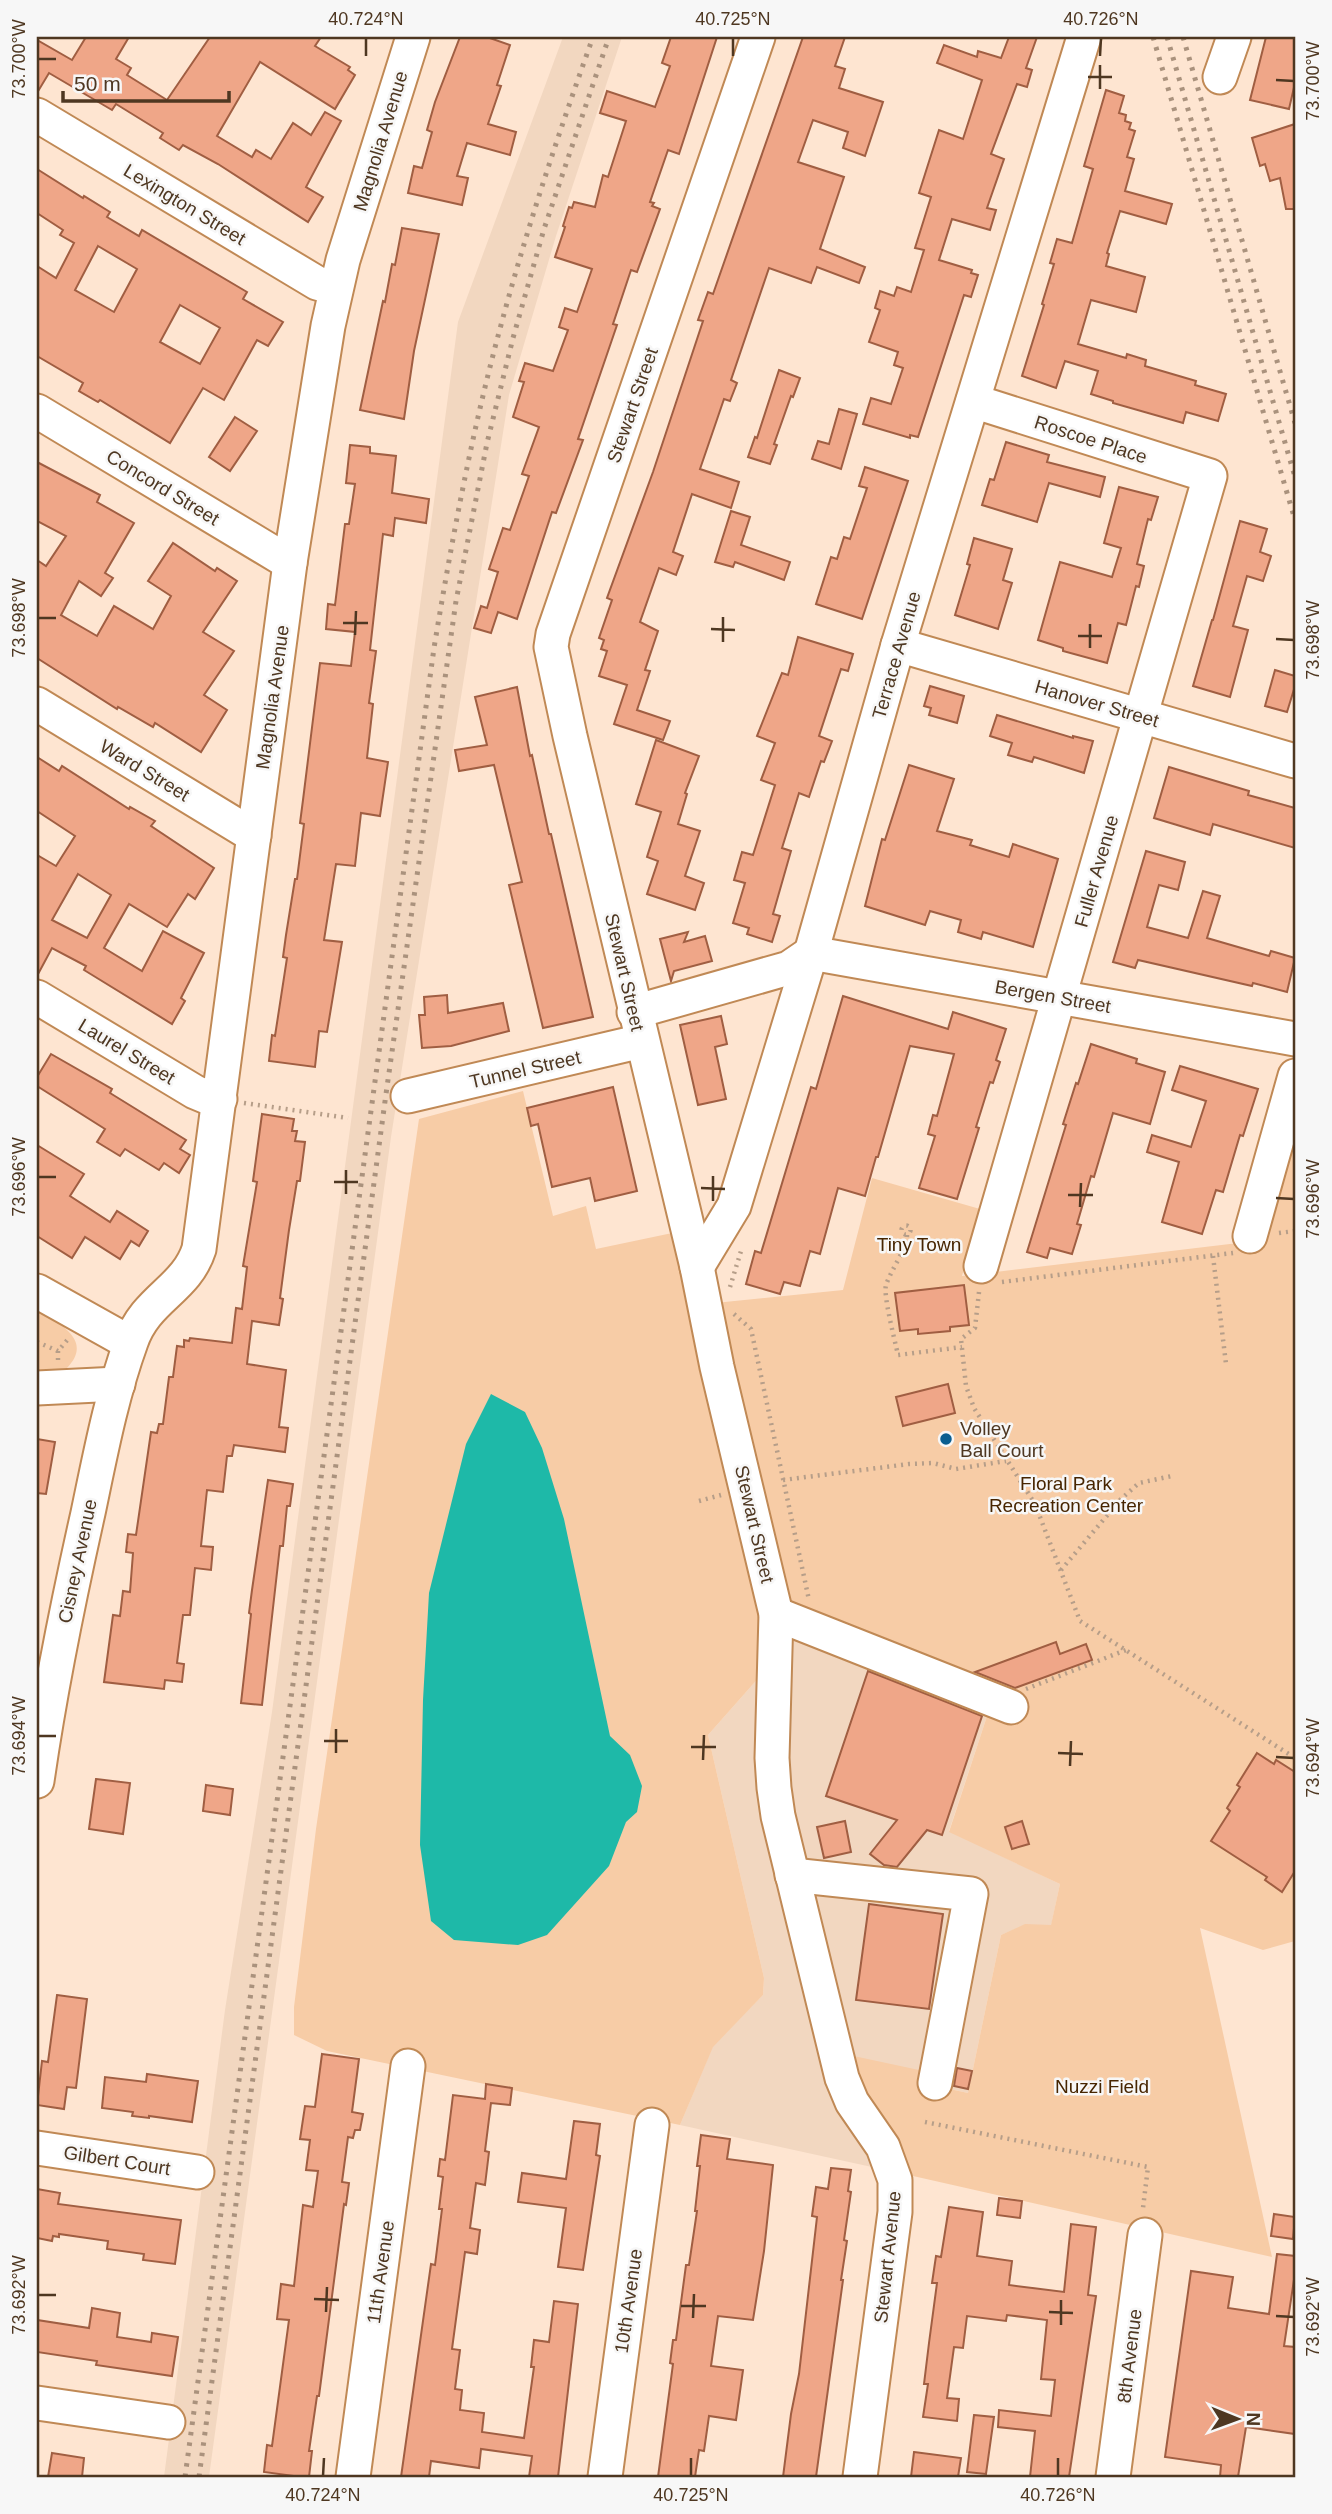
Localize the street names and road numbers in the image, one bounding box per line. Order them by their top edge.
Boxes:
street label: Magnolia Avenue [349,69,412,214]
street label: Lexington Street [120,160,250,249]
street label: Stewart Street [603,344,662,465]
street label: Roscoe Place [1032,411,1150,468]
street label: Concord Street [103,446,224,530]
street label: Terrace Avenue [868,589,925,721]
street label: Magnolia Avenue [252,624,293,771]
street label: Hanover Street [1033,676,1162,731]
street label: Ward Street [96,736,194,806]
street label: Fuller Avenue [1070,813,1123,930]
street label: Stewart Street [601,911,648,1034]
street label: Bergen Street [993,976,1113,1017]
street label: Laurel Street [75,1014,179,1089]
street label: Tunnel Street [468,1046,583,1092]
street label: Stewart Street [731,1463,778,1586]
street label: Cisney Avenue [54,1497,101,1625]
street label: Gilbert Court [62,2142,172,2179]
street label: Stewart Avenue [870,2190,905,2324]
street label: 11th Avenue [363,2219,398,2325]
street label: 10th Avenue [611,2247,646,2355]
street label: 8th Avenue [1113,2308,1146,2404]

